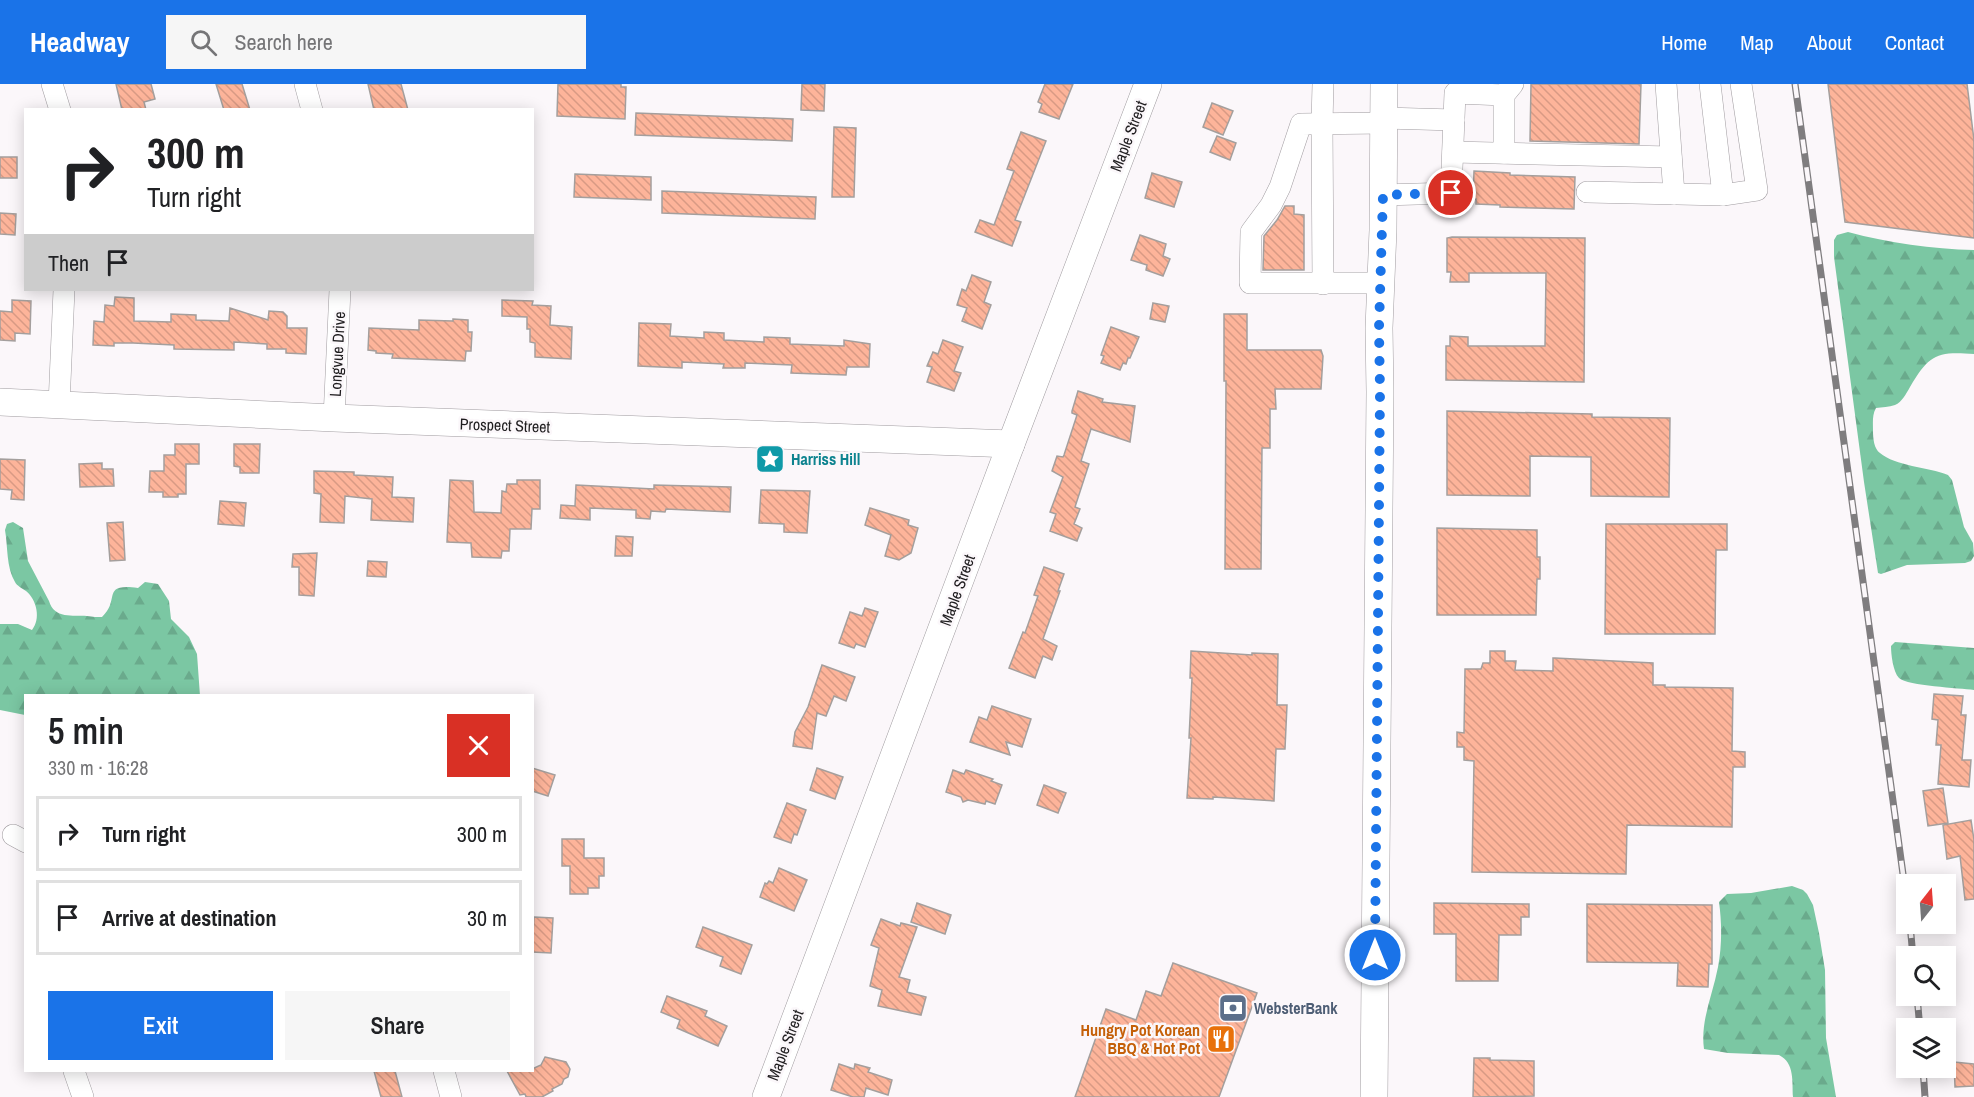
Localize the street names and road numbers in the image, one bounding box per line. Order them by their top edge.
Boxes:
street label: Maple Street [1104,97,1152,175]
street label: Longvue Drive [324,311,350,397]
street label: Prospect Street [459,412,551,438]
street label: Maple Street [934,551,980,629]
street label: Maple Street [761,1006,809,1084]

